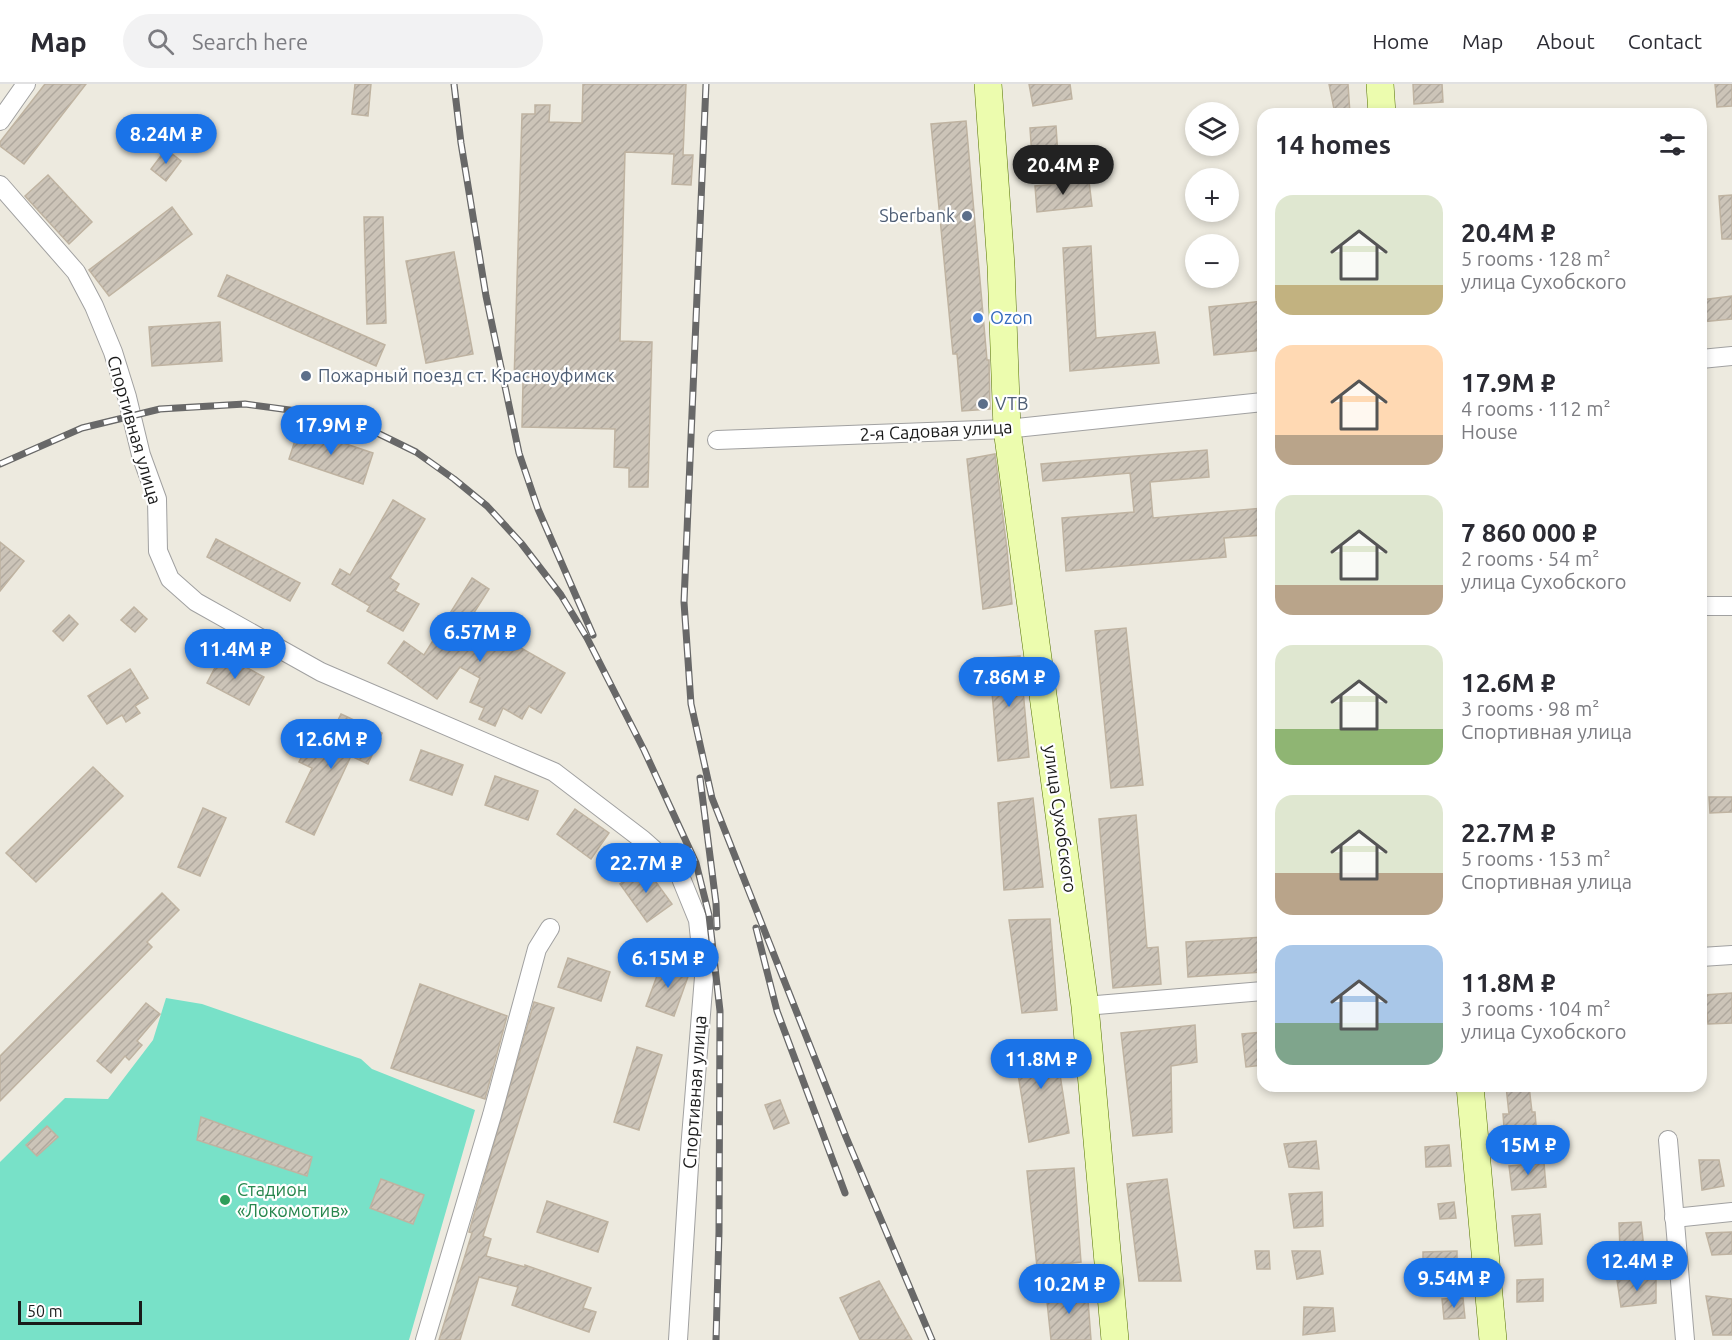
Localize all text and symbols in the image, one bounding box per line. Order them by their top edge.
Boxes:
search box [123,14,543,68]
icon: search [144,25,177,58]
text: Map [30,26,87,57]
text: Search here [192,29,308,54]
text: Home [1372,29,1429,53]
text: Map [1462,29,1503,53]
text: About [1536,29,1595,53]
text: Contact [1628,29,1702,53]
map controls [1185,102,1239,288]
button: layers [1185,102,1239,156]
pin: 8.24M ₽ [111,114,221,165]
text: 8.24M ₽ [130,122,202,145]
icon: filters [1656,128,1689,161]
text: 14 homes [1275,130,1391,159]
pin: 20.4M ₽ [1008,145,1118,196]
text: 20.4M ₽ [1027,153,1099,176]
button: + [1185,168,1239,222]
place label: Sberbank [879,205,955,225]
marker: Sberbank [960,209,974,223]
text: 20.4M ₽ [1461,218,1555,247]
icon: home [1323,219,1395,291]
button: − [1185,234,1239,288]
text: 5 rooms · 128 m² [1461,247,1611,270]
text: улица Сухобского [1461,270,1626,293]
place label: Ozon [990,307,1033,327]
marker: Ozon [971,311,985,325]
street label: Спортивная улица [104,353,166,506]
place label: Пожарный поезд ст. Красноуфимск [318,365,615,385]
text: 17.9M ₽ [1461,368,1555,397]
marker: Пожарный поезд ст. Красноуфимск [299,369,313,383]
icon: home [1323,369,1395,441]
place label: VTB [995,393,1028,413]
marker: VTB [976,397,990,411]
text: 4 rooms · 112 m² [1461,397,1611,420]
pin: 17.9M ₽ [276,405,386,456]
text: 17.9M ₽ [295,413,367,436]
street label: 2-я Садовая улица [859,416,1013,444]
text: House [1461,420,1518,443]
text: 7 860 000 ₽ [1461,518,1597,547]
icon: home [1323,519,1395,591]
text: 2 rooms · 54 m² [1461,547,1599,570]
text: улица Сухобского [1461,570,1626,593]
pin: 6.57M ₽ [425,612,535,663]
text: 6.57M ₽ [444,620,516,643]
pin: 11.4M ₽ [180,629,290,680]
text: 11.4M ₽ [199,637,271,660]
pin: 7.86M ₽ [954,657,1064,708]
text: 7.86M ₽ [973,665,1045,688]
text: 12.6M ₽ [1461,668,1555,697]
icon: home [1323,669,1395,741]
text: 3 rooms · 98 m² [1461,697,1599,720]
pin: 12.6M ₽ [276,719,386,770]
text: Спортивная улица [1461,720,1632,743]
text: 12.6M ₽ [295,727,367,750]
street label: улица Сухобского [1041,744,1081,894]
text: 22.7M ₽ [1461,818,1555,847]
icon: home [1323,819,1395,891]
pin: 22.7M ₽ [591,843,701,894]
text: 5 rooms · 153 m² [1461,847,1611,870]
text: 22.7M ₽ [610,851,682,874]
text: Спортивная улица [1461,870,1632,893]
pin: 6.15M ₽ [613,938,723,989]
text: 6.15M ₽ [632,946,704,969]
text: 11.8M ₽ [1461,968,1555,997]
icon: home [1323,969,1395,1041]
text: 3 rooms · 104 m² [1461,997,1611,1020]
street label: Спортивная улица [679,1014,709,1169]
text: улица Сухобского [1461,1020,1626,1043]
pin: 11.8M ₽ [986,1039,1096,1090]
text: 11.8M ₽ [1005,1047,1077,1070]
pin: 15M ₽ [1486,1125,1570,1176]
text: 15M ₽ [1500,1133,1556,1156]
place label: Стадион «Локомотив» [237,1179,349,1220]
marker: Стадион «Локомотив» [218,1193,232,1207]
pin: 12.4M ₽ [1582,1241,1692,1292]
text: 12.4M ₽ [1601,1249,1673,1272]
pin: 9.54M ₽ [1399,1258,1509,1309]
pin: 10.2M ₽ [1014,1264,1124,1315]
text: 9.54M ₽ [1418,1266,1490,1289]
text: 10.2M ₽ [1033,1272,1105,1295]
scale bar [18,1298,142,1326]
text: 50 m [27,1302,63,1320]

